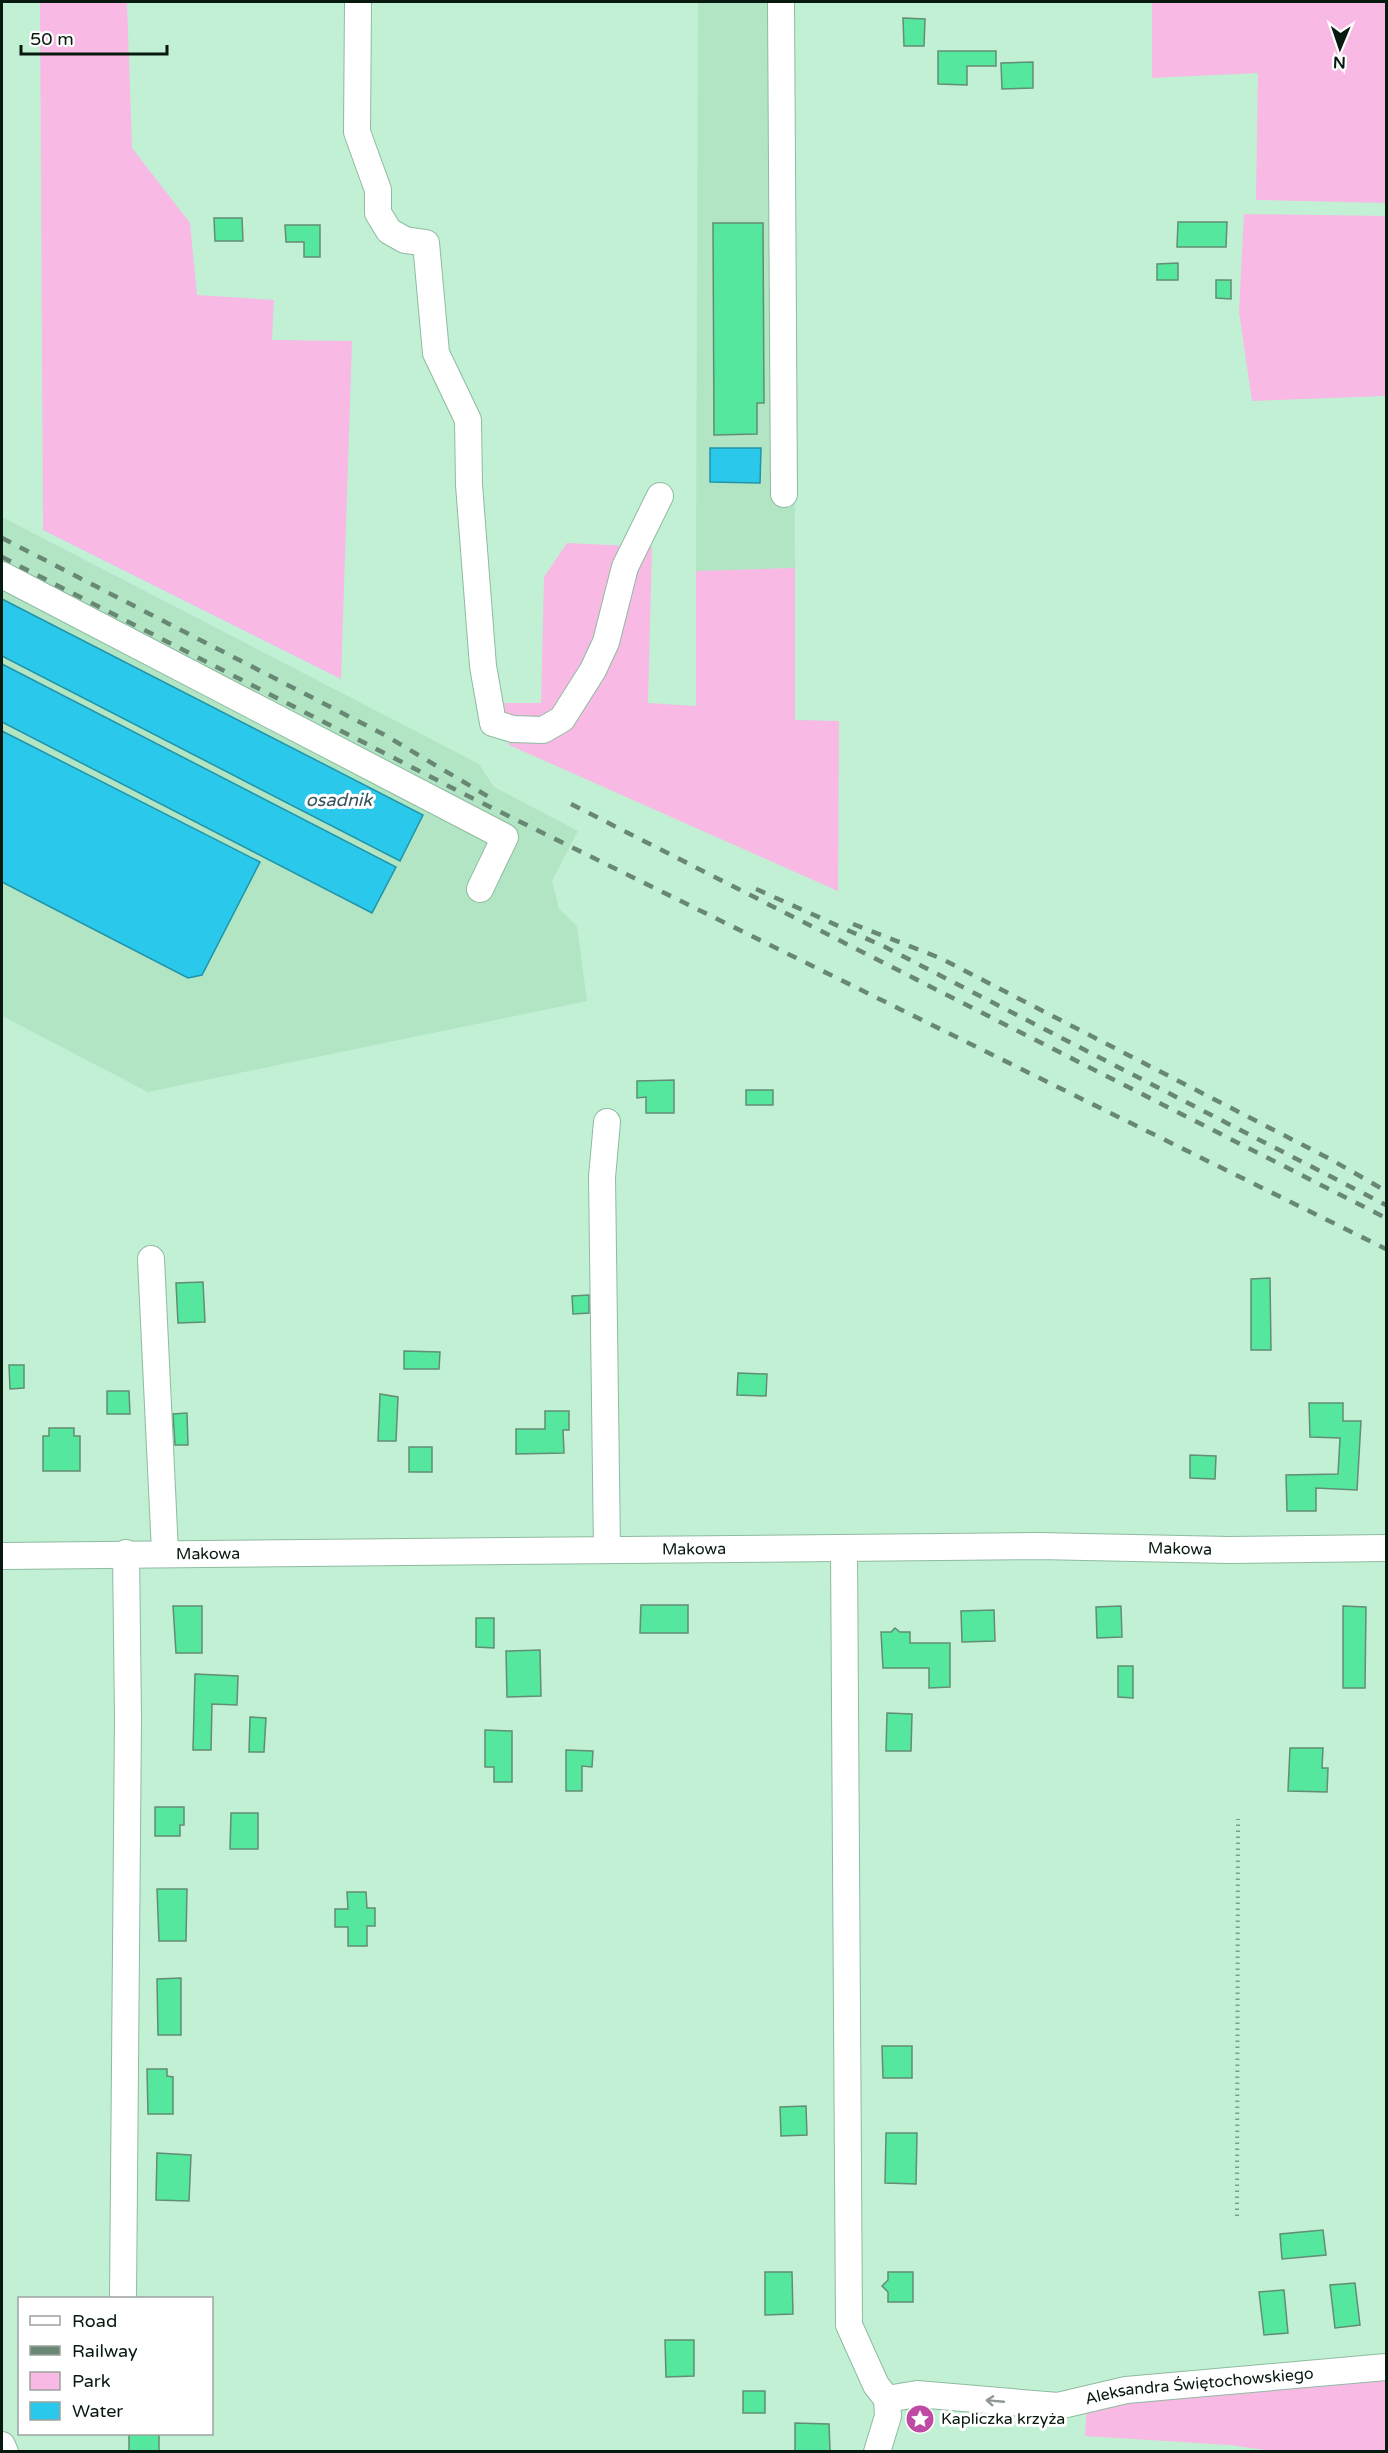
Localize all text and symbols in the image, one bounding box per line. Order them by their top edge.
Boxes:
scale bar [21,18,166,56]
north arrow [1310,18,1370,78]
text: 50 m [30,28,74,50]
text: N [1333,52,1346,72]
water label: osadnik [306,789,373,811]
street label: Makowa [1148,1538,1212,1560]
street label: Makowa [662,1539,726,1560]
street label: Makowa [176,1544,240,1564]
legend [18,2297,213,2435]
text: Road [72,2310,117,2332]
text: Railway [72,2340,138,2362]
street label: Aleksandra Świętochowskiego [1083,2363,1314,2409]
text: Park [72,2370,111,2392]
one-way arrow [986,2395,1006,2406]
text: Water [72,2400,123,2422]
place icon: Kapliczka krzyża [904,2403,936,2435]
place label: Kapliczka krzyża [941,2409,1065,2429]

